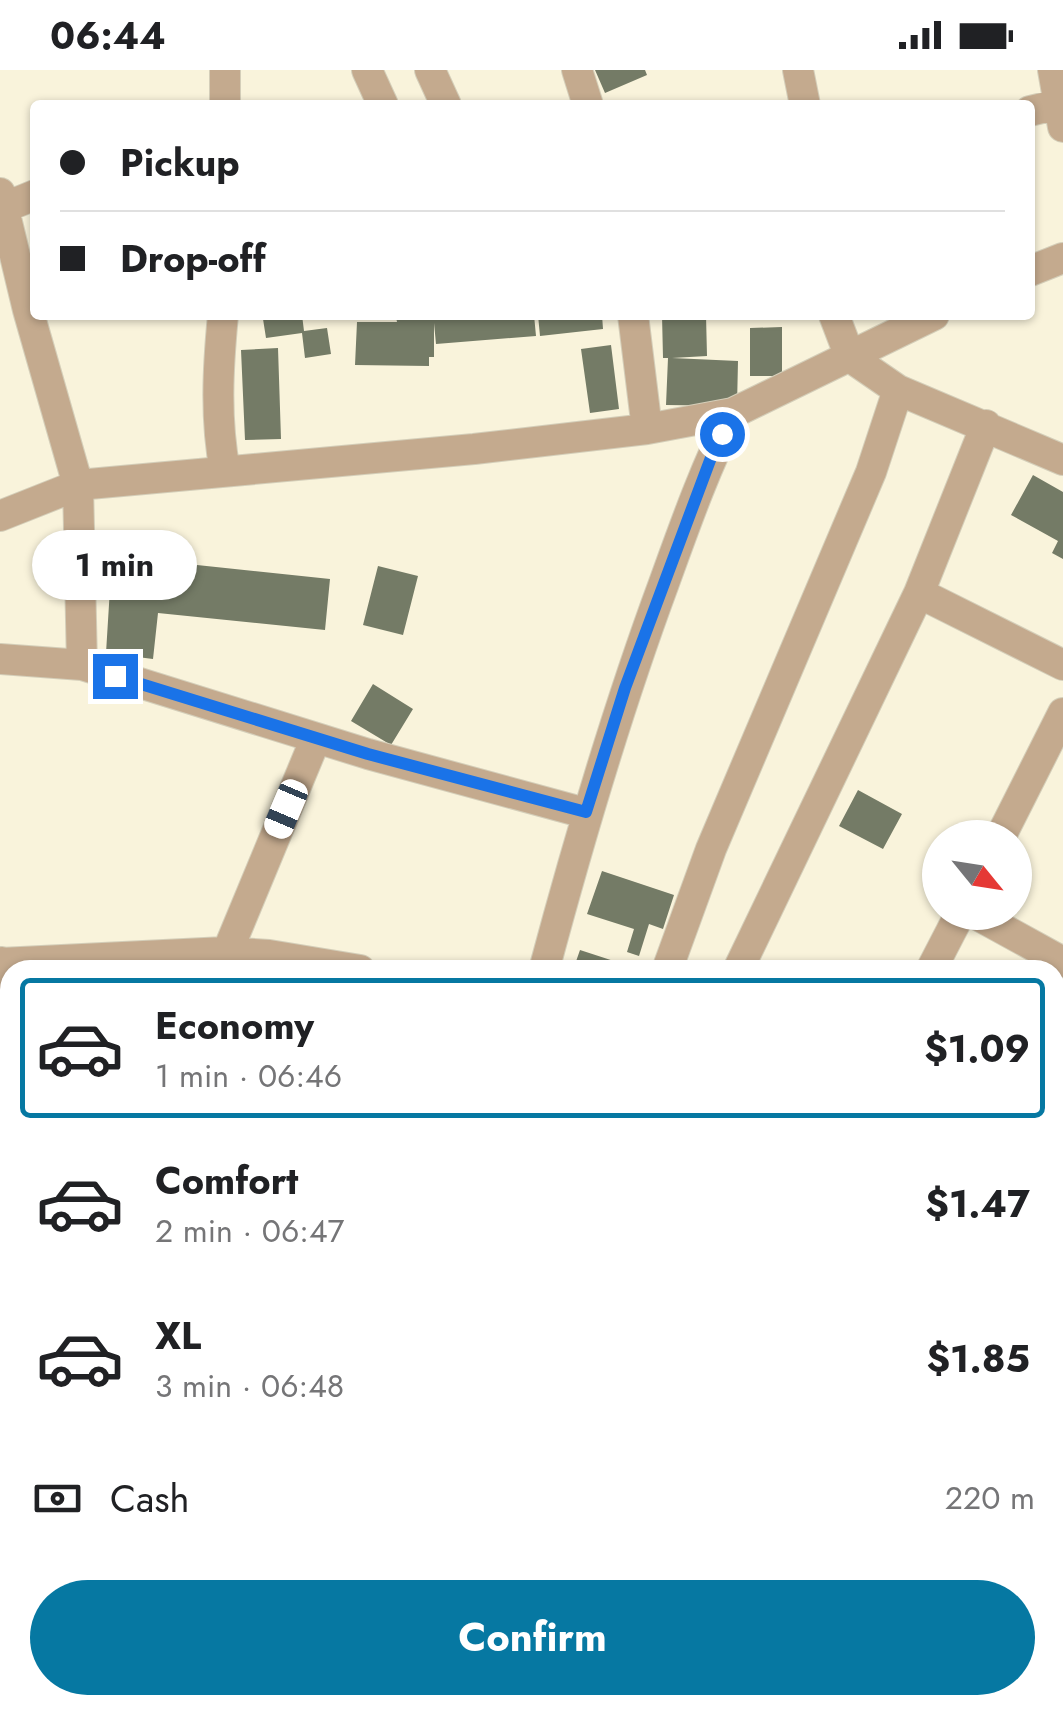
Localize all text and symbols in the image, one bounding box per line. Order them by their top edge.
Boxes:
text: 06:44 [50,8,166,63]
text: Pickup [120,135,240,190]
text: Drop-off [120,231,266,286]
route start [700,412,745,457]
callout: 1 min [32,531,198,601]
text: 1 min [75,542,154,588]
route end [93,654,138,699]
car [260,776,312,842]
north arrow [922,820,1032,930]
map controls [922,820,1032,930]
text: Economy [155,998,314,1053]
icon: car [35,1003,125,1093]
text: $1.09 [924,1021,1030,1076]
text: 1 min · 06:46 [155,1053,342,1099]
text: Comfort [155,1153,298,1208]
icon: car [35,1158,125,1248]
text: $1.47 [925,1176,1030,1231]
text: 2 min · 06:47 [155,1208,344,1254]
text: XL [155,1308,201,1363]
icon: car [35,1313,125,1403]
text: $1.85 [926,1331,1030,1386]
text: 3 min · 06:48 [155,1363,344,1409]
icon: cash [30,1471,85,1526]
text: Cash [110,1471,190,1526]
text: 220 m [945,1475,1035,1521]
button: Confirm [30,1580,1035,1695]

